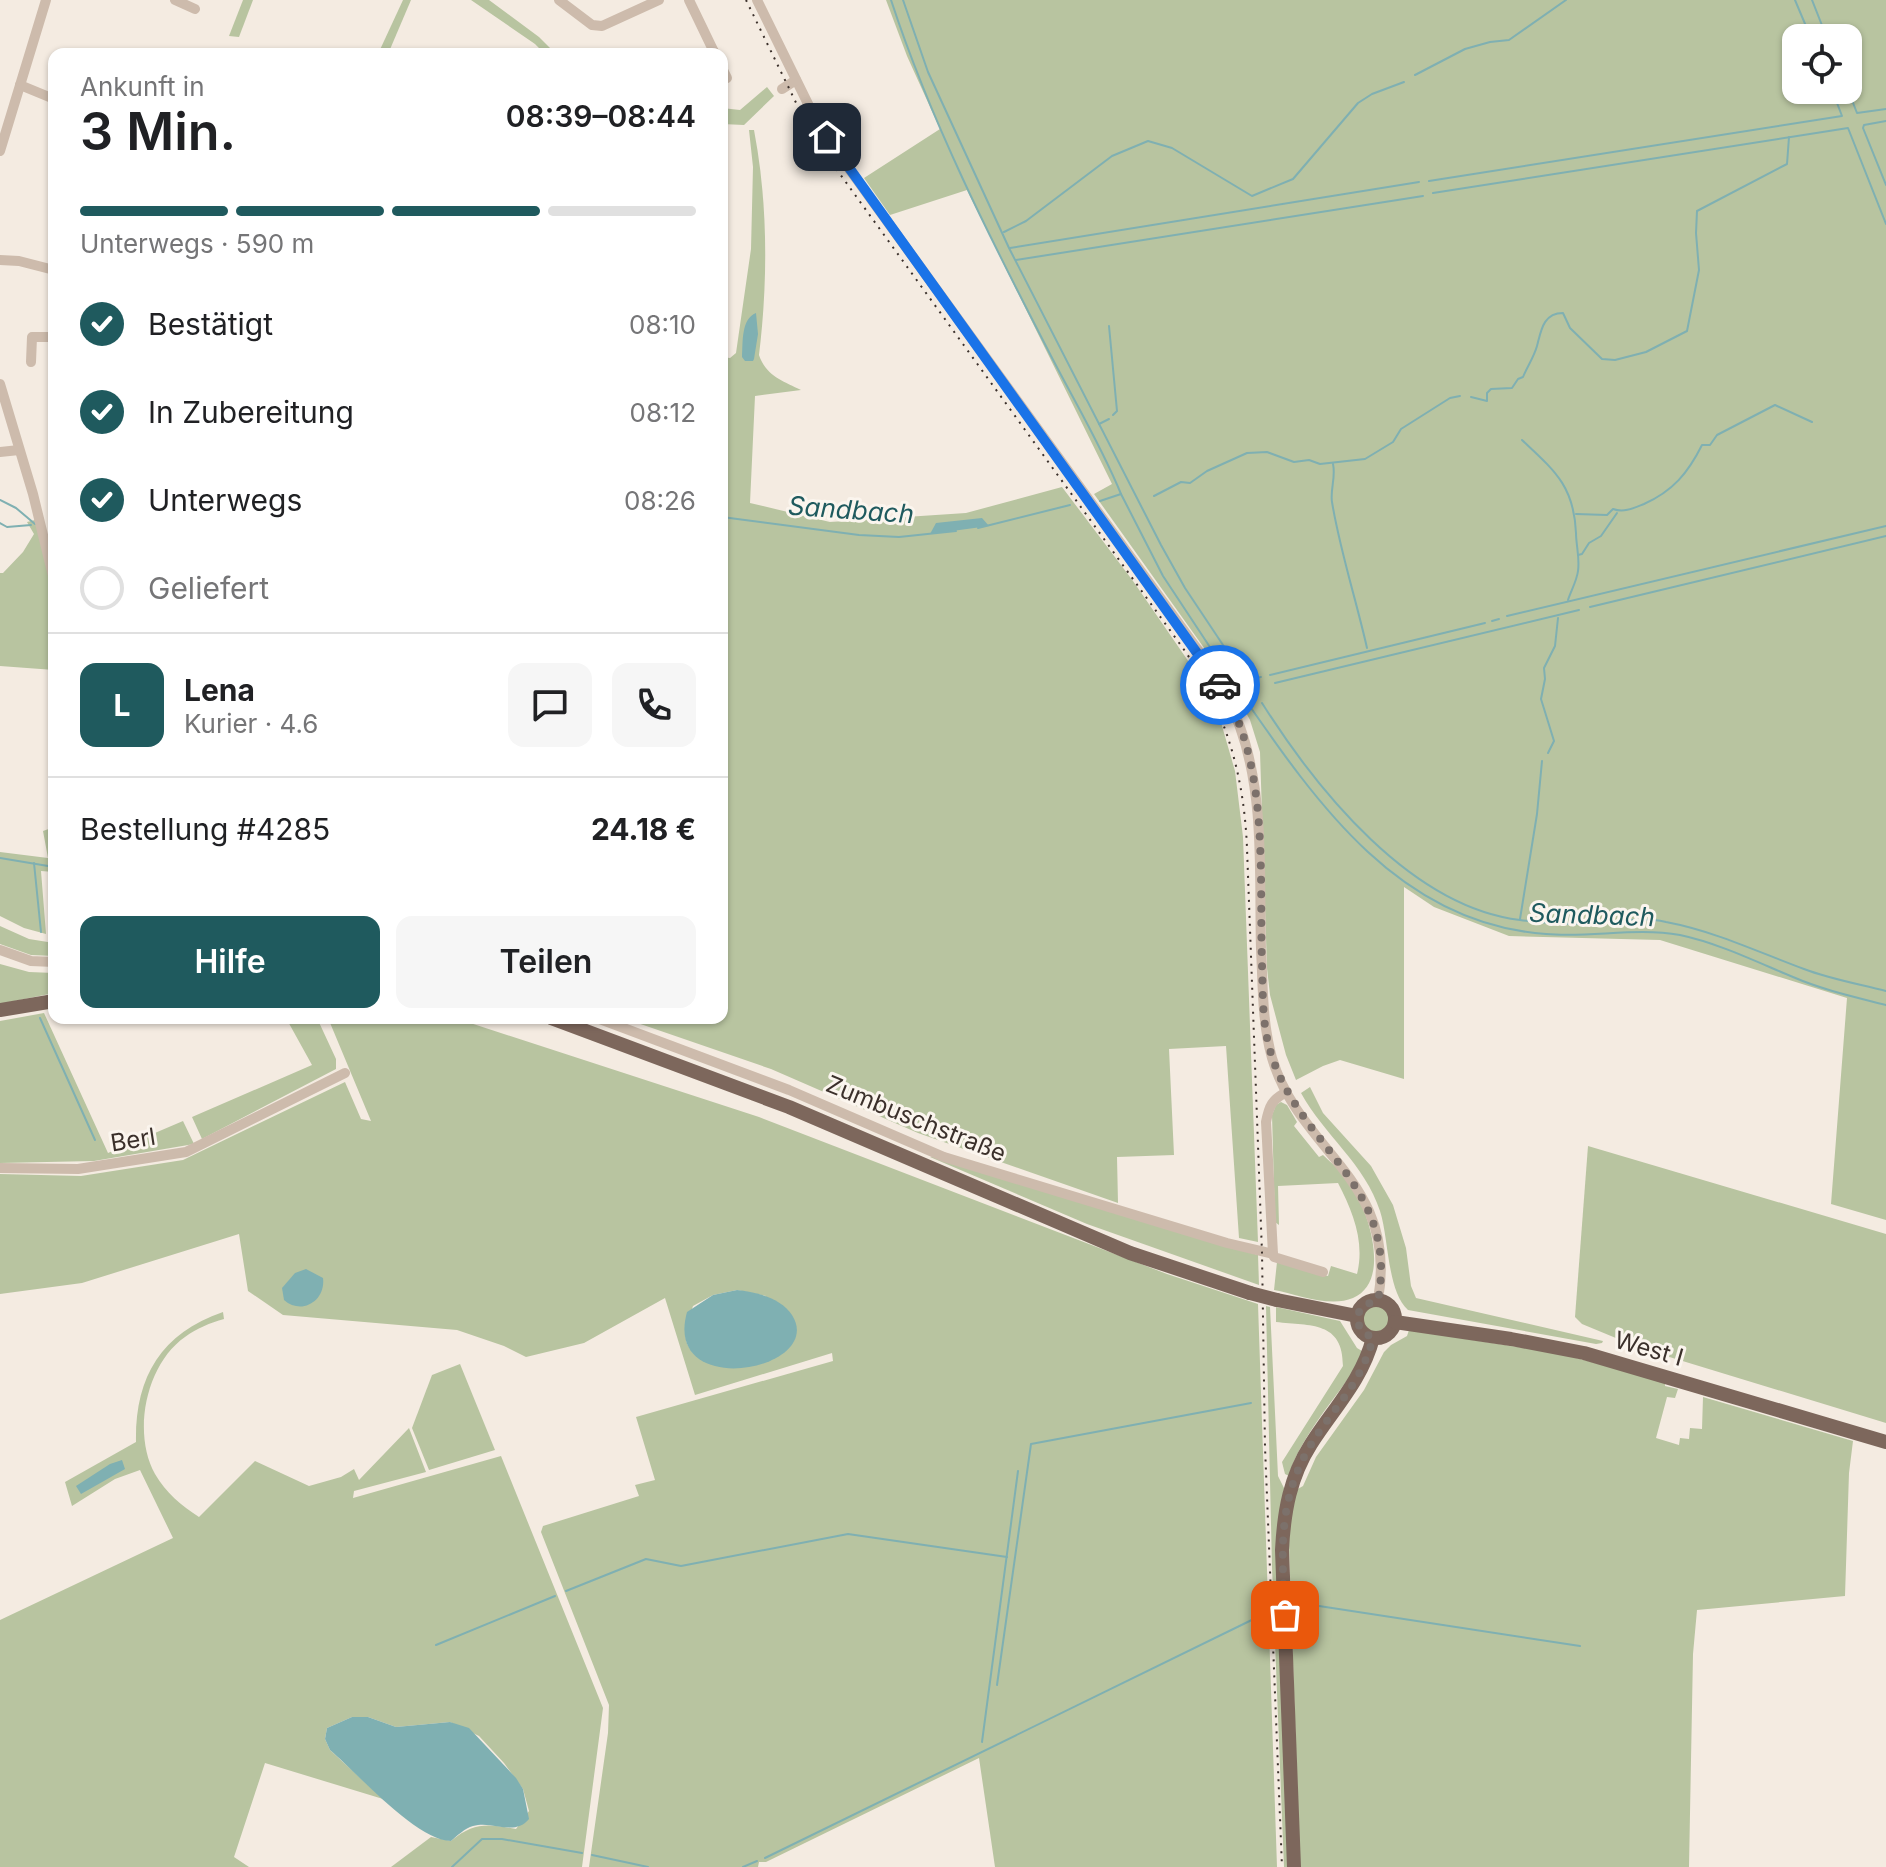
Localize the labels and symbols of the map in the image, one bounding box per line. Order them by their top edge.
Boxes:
pin [793,103,861,171]
water label: Sandbach [787,490,915,529]
courier [1180,645,1260,725]
water label: Sandbach [1528,897,1656,932]
street label: Zumbuschstraße [822,1069,1010,1168]
street label: Berl [108,1122,157,1157]
street label: West I [1611,1325,1687,1372]
pin [1251,1581,1319,1649]

